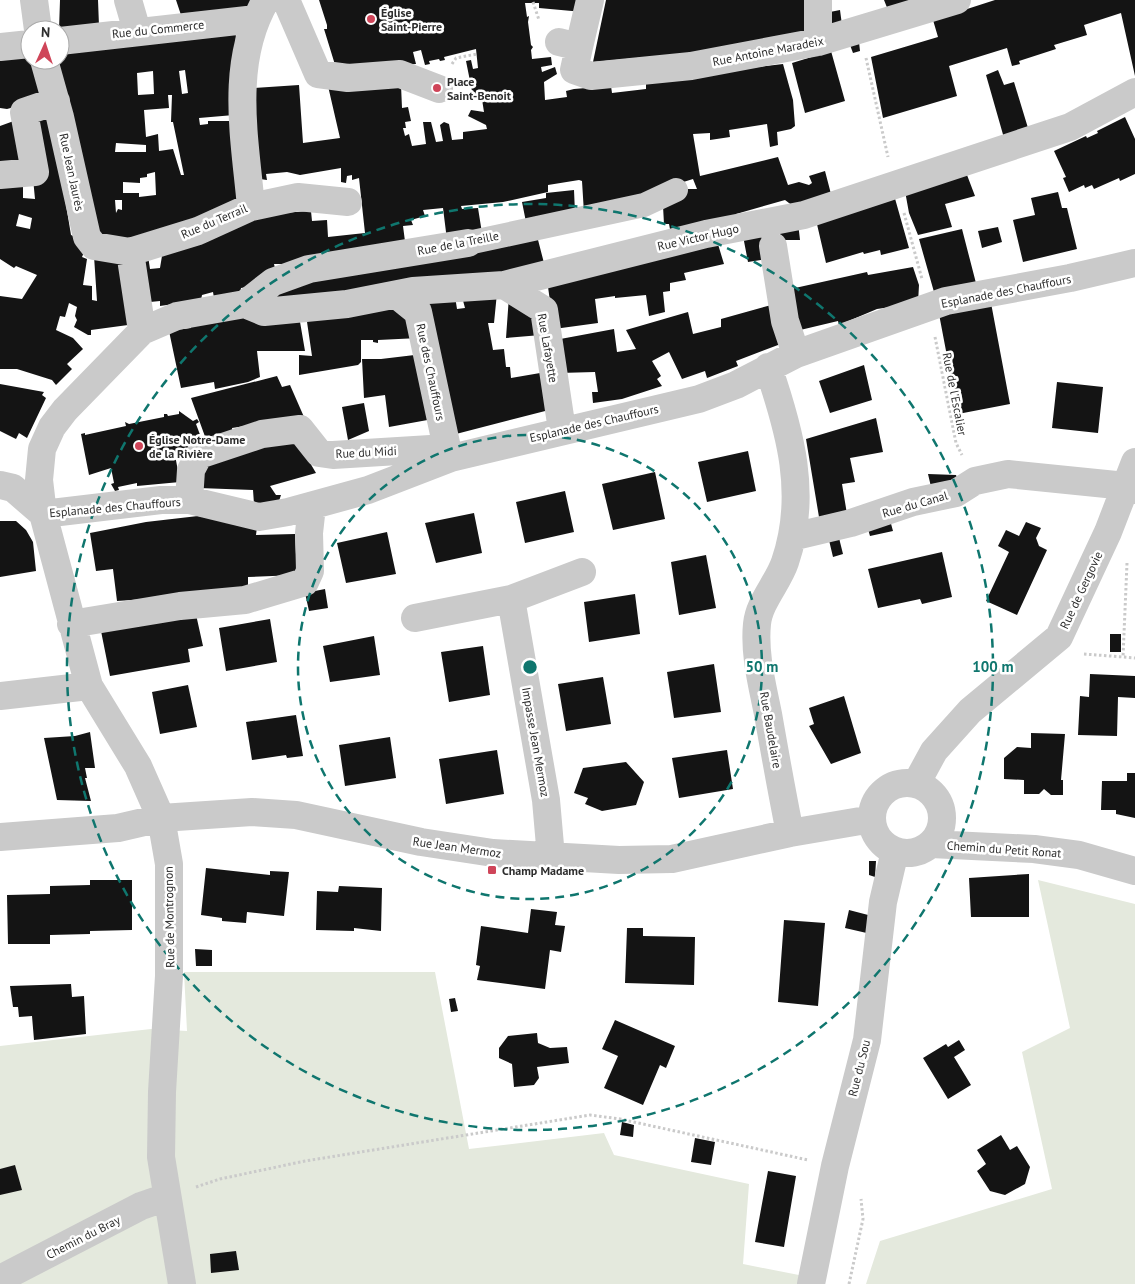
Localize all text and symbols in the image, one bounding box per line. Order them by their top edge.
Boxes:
place label: Église Saint-Pierre [381,5,442,34]
marker: Église Saint-Pierre [365,13,377,25]
street label: Rue du Commerce [111,17,205,41]
north arrow [20,20,70,70]
text: N [41,23,51,41]
street label: Rue Antoine Maradeix [711,33,825,69]
place label: Place Saint-Benoit [447,74,512,103]
marker: Place Saint-Benoit [431,82,443,94]
street label: Rue Jean Jaurès [56,132,88,212]
street label: Rue du Terrail [179,200,250,242]
street label: Rue Victor Hugo [656,220,740,254]
street label: Rue de la Treille [416,228,500,258]
street label: Esplanade des Chauffours [940,271,1072,311]
street label: Rue Lafayette [535,312,561,384]
street label: Rue des Chauffours [413,322,449,422]
street label: Rue de l'Escalier [940,351,970,437]
street label: Esplanade des Chauffours [528,401,660,445]
place label: Église Notre-Dame de la Rivière [149,432,245,461]
marker: Église Notre-Dame de la Rivière [133,440,145,452]
street label: Rue du Midi [335,443,397,461]
street label: Rue du Canal [880,487,950,521]
street label: Esplanade des Chauffours [49,494,181,520]
street label: Rue de Gergovie [1056,549,1106,631]
text: 50 m [746,657,778,676]
text: 100 m [972,657,1014,676]
centre of rings [521,658,539,676]
street label: Impasse Jean Mermoz [519,686,553,798]
street label: Rue Baudelaire [757,690,785,770]
street label: Rue Jean Mermoz [412,833,502,861]
street label: Chemin du Petit Ronat [946,838,1062,860]
place label: Champ Madame [502,863,584,878]
marker: Champ Madame [486,864,498,876]
street label: Rue de Montrognon [161,866,177,968]
street label: Rue du Sou [845,1038,873,1098]
street label: Chemin du Bray [44,1212,123,1262]

